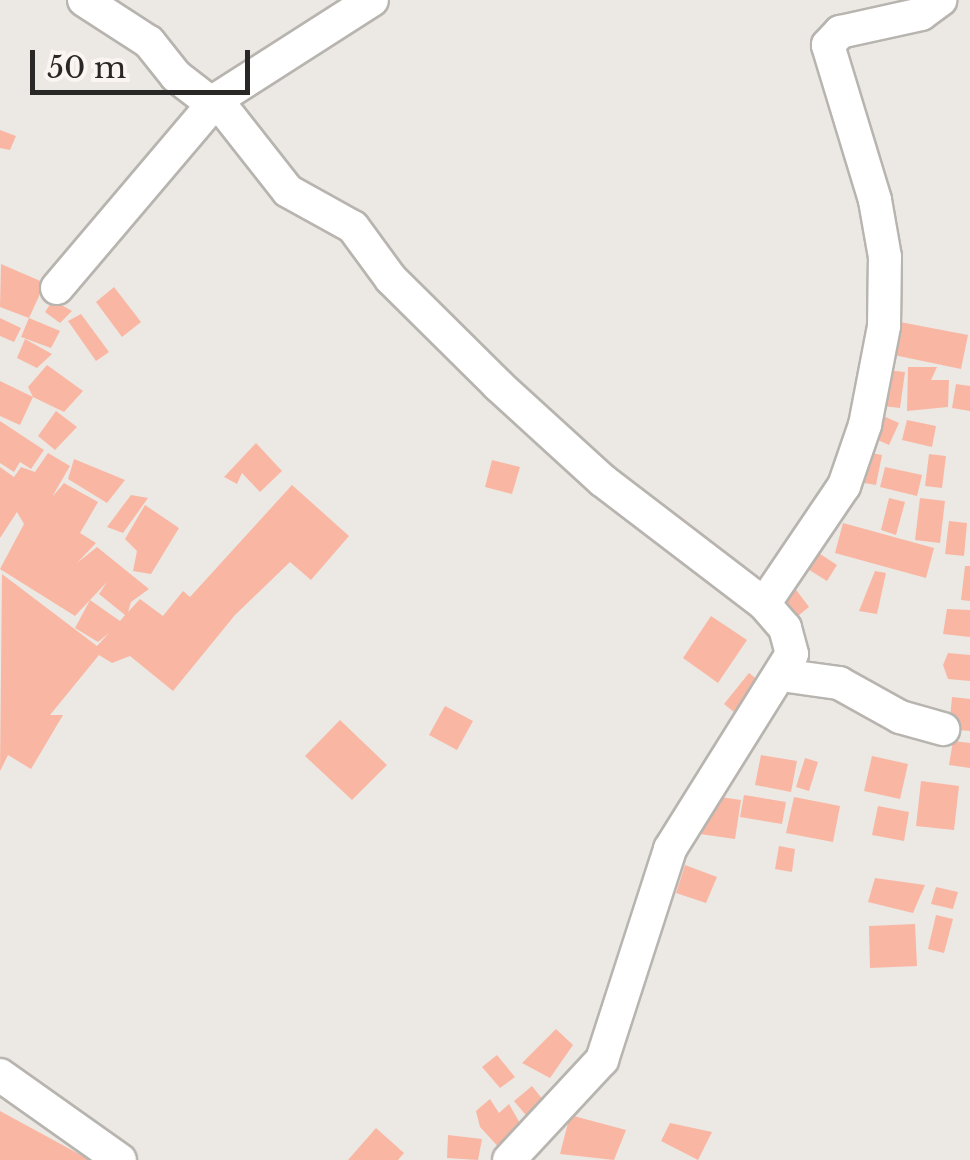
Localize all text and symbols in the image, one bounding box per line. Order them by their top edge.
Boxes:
scale bar [35,30,255,92]
text: 50 m [47,49,126,86]

